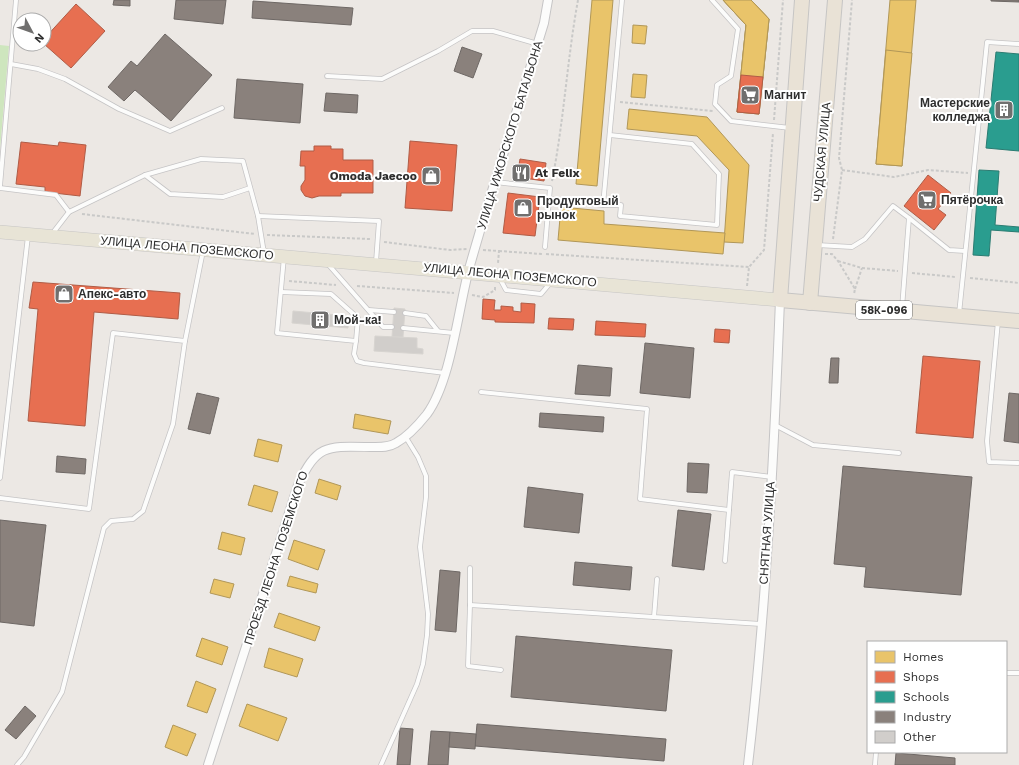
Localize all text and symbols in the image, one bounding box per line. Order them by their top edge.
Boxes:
north arrow [12,12,52,52]
text: N [32,31,47,46]
street label: УЛИЦА ИЖОРСКОГО БАТАЛЬОНА [475,39,545,231]
supermarket icon: Магнит [739,84,761,106]
place label: Магнит [764,88,806,102]
place label: Мастерские колледжа [920,96,990,124]
building icon: Мастерские колледжа [993,99,1015,121]
street label: ЧУДСКАЯ УЛИЦА [811,101,833,203]
restaurant icon: At Felix [510,162,532,184]
shop icon: Omoda Jaecoo [420,165,442,187]
place label: At Felix [535,166,580,180]
place label: Omoda Jaecoo [330,169,417,183]
supermarket icon: Пятёрочка [916,189,938,211]
place label: Пятёрочка [941,193,1004,207]
place label: Продуктовый рынок [537,194,619,222]
shop icon: Продуктовый рынок [512,197,534,219]
street label: УЛИЦА ЛЕОНА ПОЗЕМСКОГО [100,233,274,263]
street label: УЛИЦА ЛЕОНА ПОЗЕМСКОГО [423,260,597,290]
shop icon: Апекс-авто [53,283,75,305]
place label: Апекс-авто [78,287,146,301]
road number: 58К-096 [856,301,912,319]
building icon: Мой-ка! [309,309,331,331]
place label: Мой-ка! [334,313,381,327]
street label: ПРОЕЗД ЛЕОНА ПОЗЕМСКОГО [241,469,311,647]
street label: СНЯТНАЯ УЛИЦА [756,481,778,585]
legend [867,641,1007,753]
text: Homes [903,650,944,664]
text: Shops [903,670,939,684]
text: Schools [903,690,949,704]
text: Industry [903,710,952,724]
text: Other [903,730,936,744]

